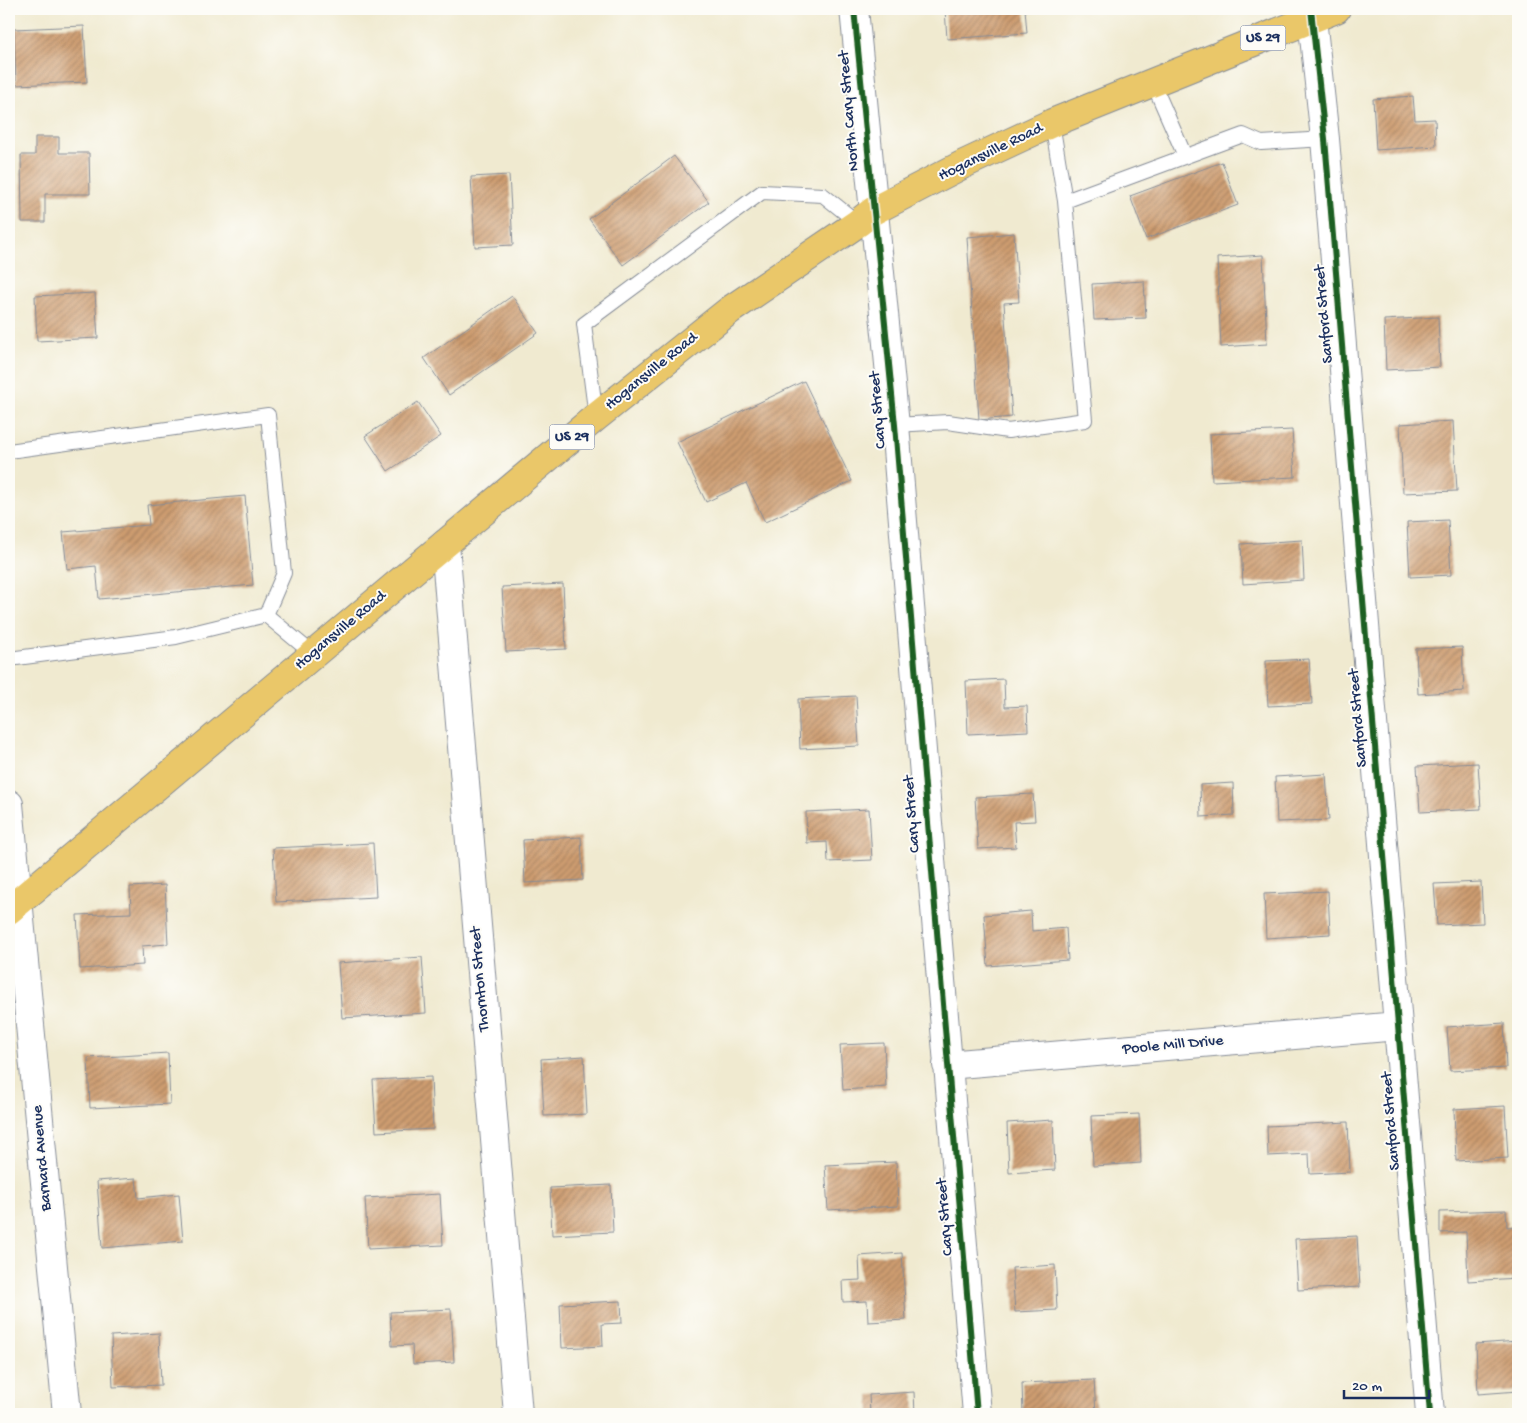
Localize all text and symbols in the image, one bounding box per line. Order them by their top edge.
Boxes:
road number: US 29 [1240,26,1286,50]
street label: North Cary Street [835,49,865,172]
street label: Hogansville Road [936,119,1048,186]
street label: Sanford Street [1311,263,1339,364]
street label: Hogansville Road [602,328,703,415]
street label: Cary Street [866,369,892,449]
road number: US 29 [550,424,594,450]
street label: Hogansville Road [291,586,392,675]
street label: Sanford Street [1345,667,1373,768]
street label: Cary Street [900,773,926,853]
street label: Thornton Street [467,924,495,1033]
street label: Poole Mill Drive [1121,1032,1225,1060]
street label: Sanford Street [1378,1070,1406,1171]
street label: Barnard Avenue [29,1104,57,1213]
street label: Cary Street [933,1176,959,1256]
scale bar [1344,1368,1430,1400]
text: 20 m [1352,1378,1382,1396]

